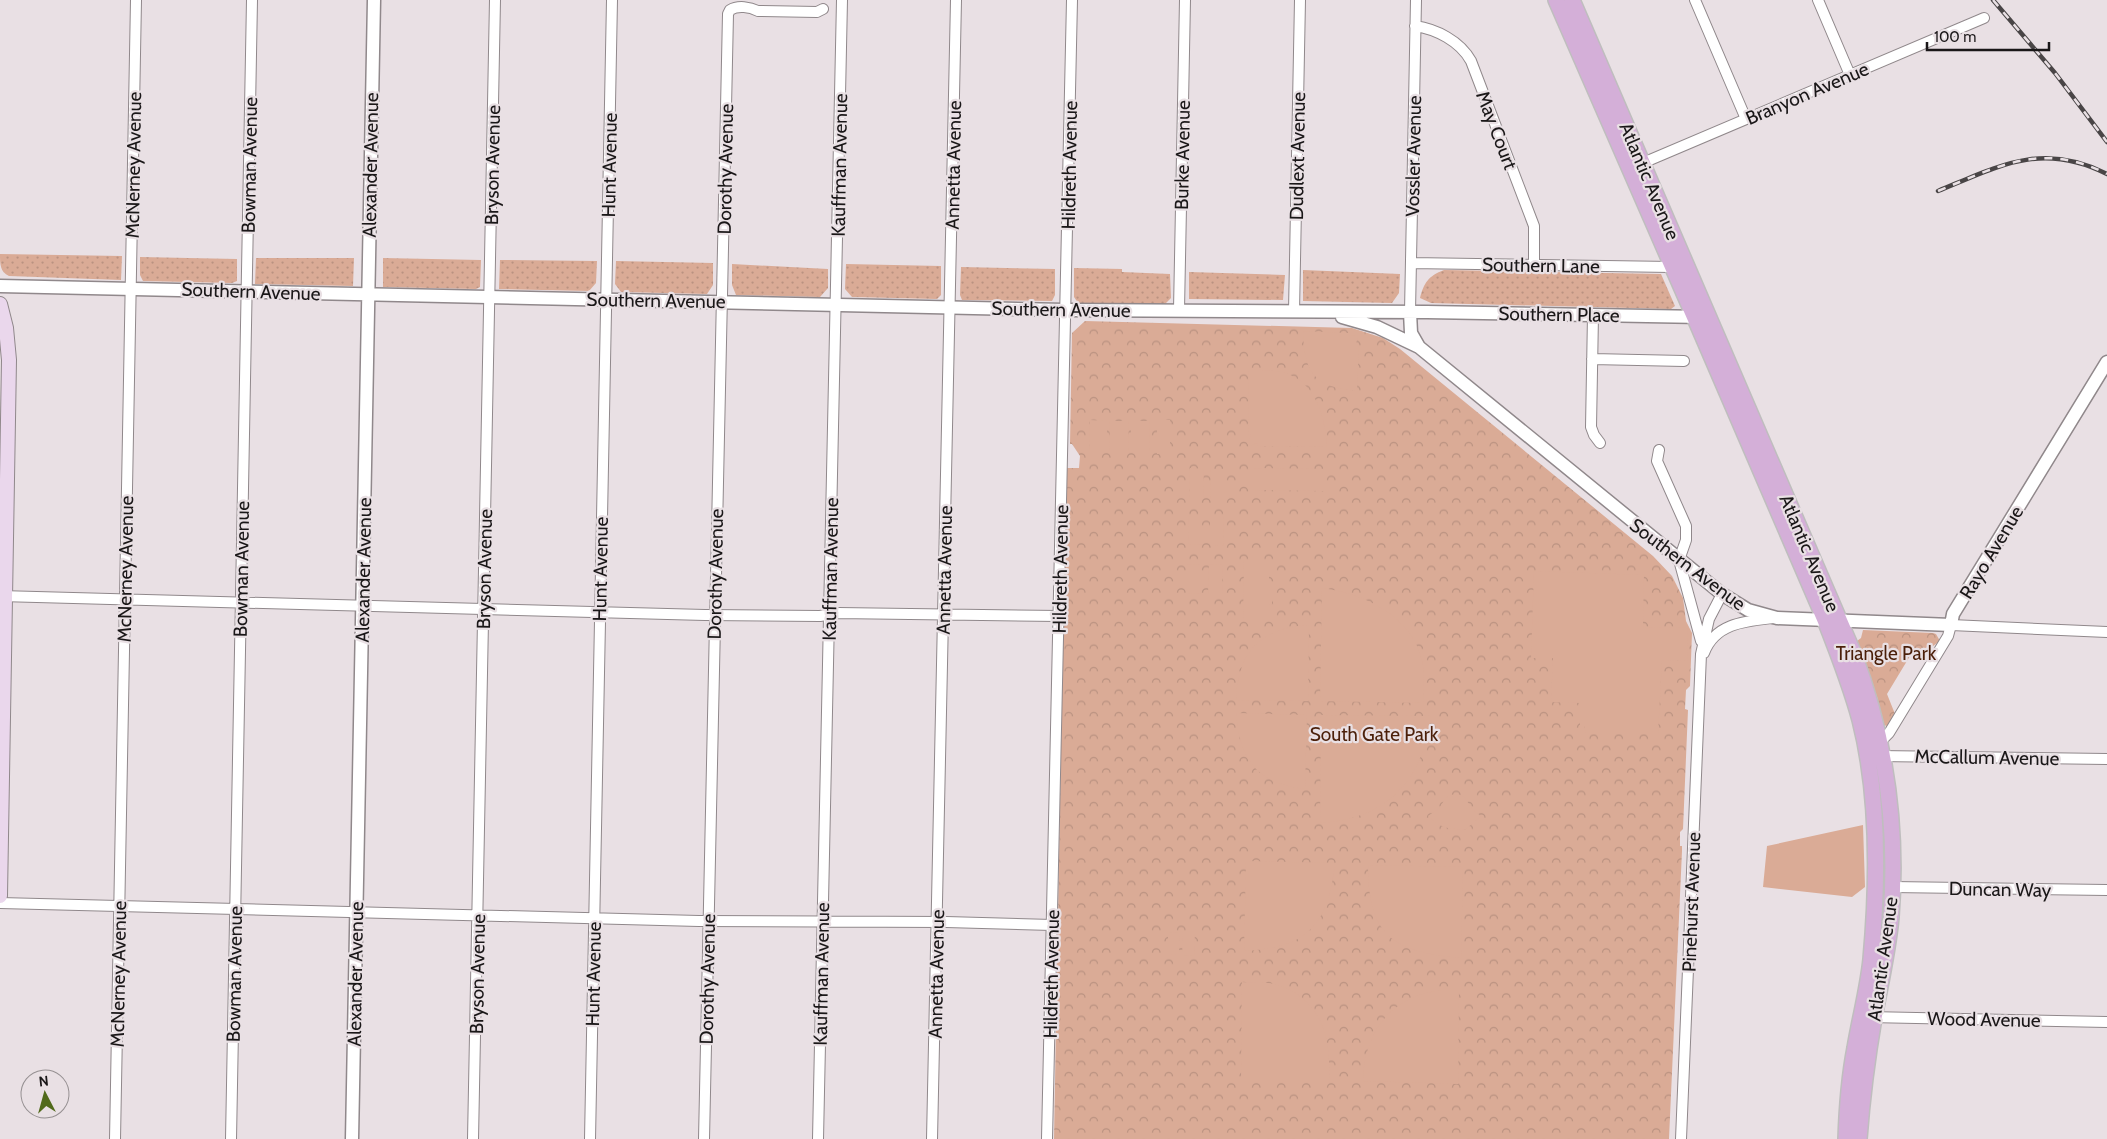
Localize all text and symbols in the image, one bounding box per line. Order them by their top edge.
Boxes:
scale bar [1927,20,2050,52]
text: 100 m [1934,28,1976,46]
street label: Branyon Avenue [1742,57,1872,130]
street label: May Court [1471,88,1522,173]
street label: McNerney Avenue [121,91,146,239]
street label: Dudlext Avenue [1285,91,1310,220]
street label: Alexander Avenue [358,92,383,238]
street label: Kauffman Avenue [827,93,852,237]
street label: Vossler Avenue [1401,95,1426,217]
street label: Bowman Avenue [237,96,262,233]
street label: Annetta Avenue [941,100,966,230]
street label: Hildreth Avenue [1057,100,1082,230]
street label: Burke Avenue [1170,100,1195,210]
street label: Dorothy Avenue [713,103,738,235]
street label: Bryson Avenue [480,104,505,225]
street label: Hunt Avenue [597,112,622,217]
street label: Atlantic Avenue [1614,119,1685,244]
street label: Southern Lane [1482,253,1600,278]
street label: Southern Avenue [181,278,321,305]
street label: Southern Avenue [586,288,726,313]
street label: Southern Avenue [991,297,1131,322]
street label: Southern Place [1498,302,1620,327]
street label: Atlantic Avenue [1774,491,1845,616]
street label: McNerney Avenue [113,495,138,643]
street label: Alexander Avenue [351,497,376,643]
street label: Kauffman Avenue [818,497,843,641]
street label: Bowman Avenue [229,500,254,637]
street label: Rayo Avenue [1955,501,2028,603]
street label: Hildreth Avenue [1048,504,1073,634]
street label: Annetta Avenue [932,505,957,635]
street label: Bryson Avenue [472,508,497,629]
street label: Dorothy Avenue [703,508,728,640]
street label: Southern Avenue [1625,513,1750,616]
street label: Hunt Avenue [588,516,613,621]
park label: Triangle Park [1836,642,1937,665]
park label: South Gate Park [1310,723,1439,746]
street label: McCallum Avenue [1915,745,2060,770]
street label: Pinehurst Avenue [1678,831,1705,972]
street label: Duncan Way [1949,877,2052,902]
street label: Atlantic Avenue [1862,895,1903,1023]
street label: McNerney Avenue [106,900,131,1048]
street label: Alexander Avenue [343,901,368,1047]
street label: Kauffman Avenue [809,902,834,1046]
street label: Bowman Avenue [222,905,247,1042]
street label: Annetta Avenue [924,909,949,1039]
street label: Hildreth Avenue [1039,909,1064,1039]
street label: Bryson Avenue [465,913,490,1034]
street label: Dorothy Avenue [695,913,720,1045]
street label: Hunt Avenue [581,921,606,1026]
street label: Wood Avenue [1927,1007,2041,1032]
north arrow [20,1069,70,1119]
text: N [38,1072,50,1091]

